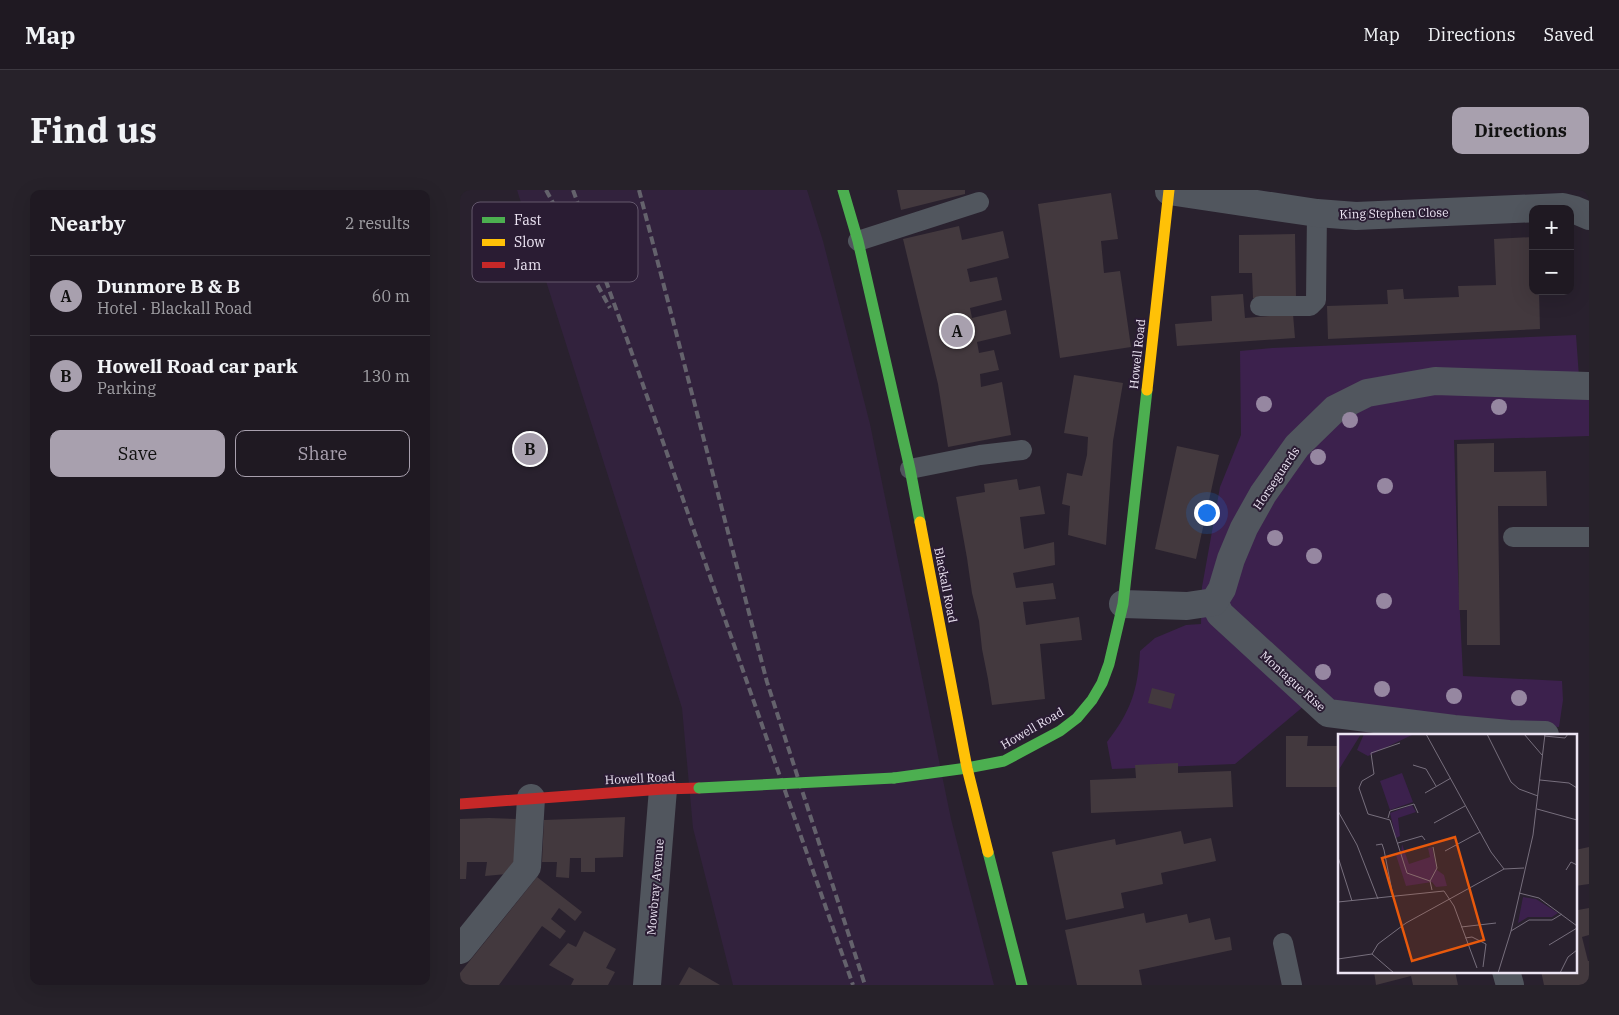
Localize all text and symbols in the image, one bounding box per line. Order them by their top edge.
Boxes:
text: Map [25,19,75,51]
text: Map [1363,23,1400,46]
text: Directions [1428,23,1516,46]
text: Saved [1544,23,1594,46]
text: Find us [30,107,157,153]
button: Directions [1452,107,1589,154]
legend [472,202,638,282]
street label: King Stephen Close [1339,205,1449,221]
map controls [1529,205,1574,295]
button: + [1529,205,1574,250]
text: Nearby [50,209,126,237]
text: Fast [514,211,542,229]
text: 2 results [345,213,410,233]
text: Slow [514,233,545,251]
button: − [1529,250,1574,295]
text: Jam [514,256,541,274]
text: Dunmore B & B [97,274,240,298]
text: A [60,286,72,306]
text: 60 m [372,286,410,306]
text: Hotel · Blackall Road [97,298,252,318]
pin: A [941,312,973,350]
street label: Howell Road [1126,318,1148,390]
text: Howell Road car park [97,354,298,378]
text: B [60,366,72,386]
text: 130 m [362,366,410,386]
text: Parking [97,378,156,398]
button: Save [50,430,225,477]
button: Share [235,430,410,477]
pin: B [514,430,546,468]
street label: Horseguards [1249,444,1303,512]
your location [1194,500,1220,526]
street label: Blackall Road [931,546,961,624]
street label: Montague Rise [1257,648,1329,714]
street label: Howell Road [998,704,1066,752]
inset map [1338,734,1576,972]
street label: Howell Road [604,769,676,787]
street label: Mowbray Avenue [643,838,667,936]

